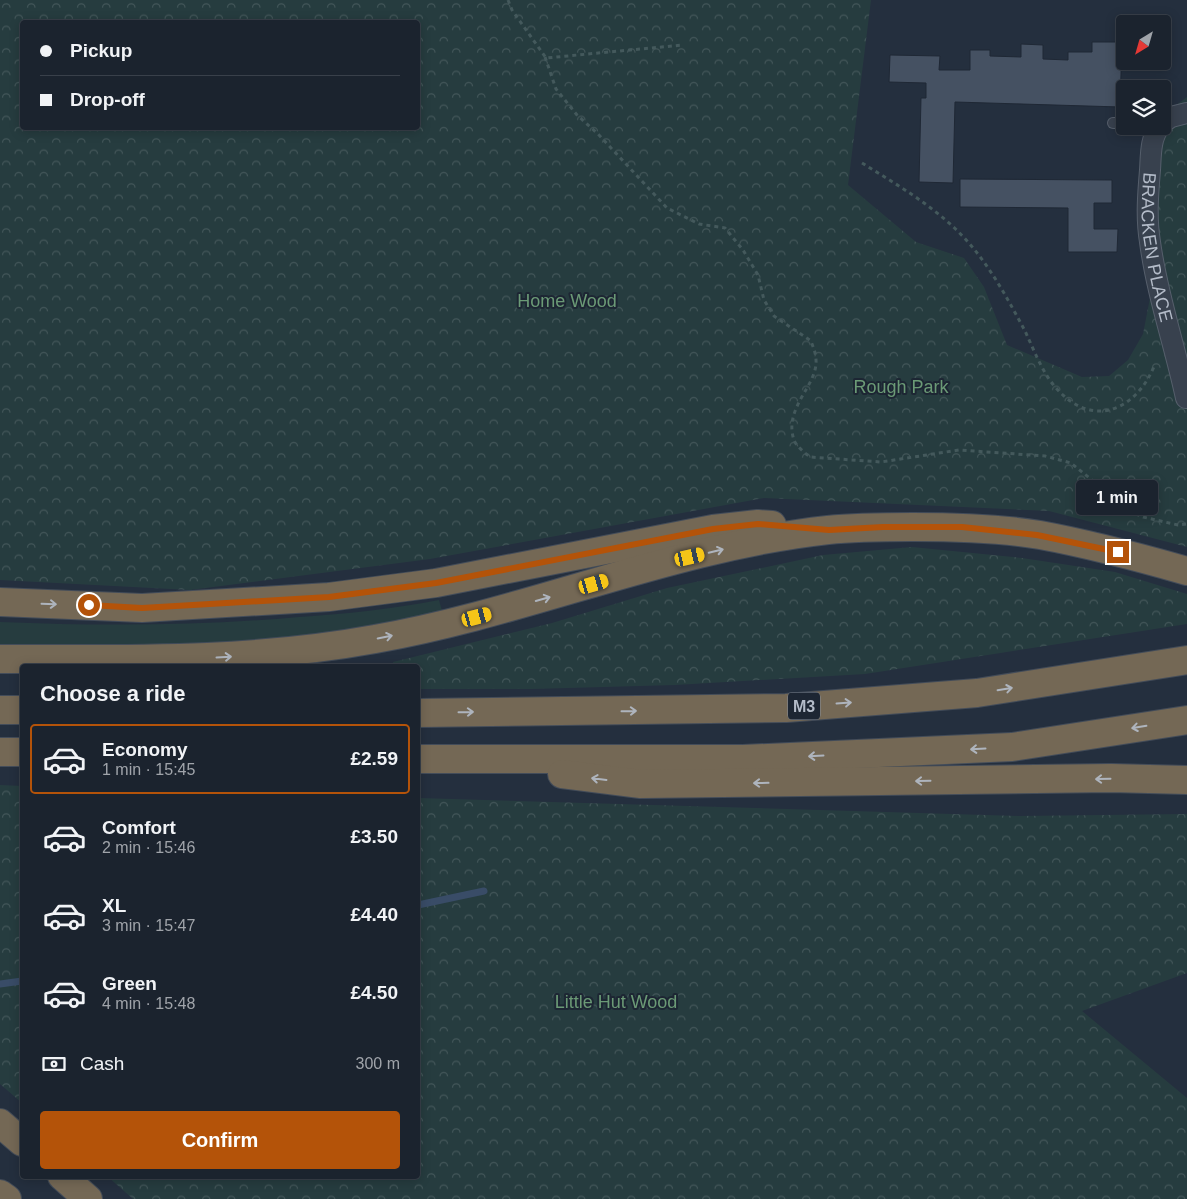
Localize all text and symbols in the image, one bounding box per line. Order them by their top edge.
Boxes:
north arrow [1116,15,1171,70]
map controls [1116,15,1171,135]
text: Pickup [70,40,132,61]
button: layers [1116,80,1171,135]
text: Drop-off [70,89,145,110]
street label: BRACKEN PLACE [1138,172,1177,324]
park label: Home Wood [517,291,617,311]
park label: Rough Park [853,377,950,397]
callout: 1 min [1077,480,1159,514]
text: 1 min [1096,489,1138,506]
route end [1107,541,1129,563]
car [673,546,706,568]
one-way arrow [708,546,724,555]
car [577,573,610,595]
one-way arrow [534,593,550,603]
route start [78,594,100,616]
one-way arrow [40,599,56,608]
car [460,606,493,628]
one-way arrow [376,632,392,642]
one-way arrow [215,652,231,661]
text: Choose a ride [40,681,185,706]
one-way arrow [997,684,1013,694]
road number: M3 [788,692,820,719]
one-way arrow [835,699,851,708]
one-way arrow [620,706,636,716]
one-way arrow [458,708,474,717]
one-way arrow [1131,723,1147,733]
icon: car [42,737,87,782]
text: Economy [102,739,188,760]
one-way arrow [970,744,986,753]
text: £2.59 [350,748,398,769]
one-way arrow [808,751,824,760]
text: 1 min · 15:45 [102,761,195,778]
one-way arrow [591,773,607,783]
one-way arrow [1096,774,1112,783]
one-way arrow [916,776,932,786]
one-way arrow [753,778,770,788]
icon: car [42,815,87,860]
text: Comfort [102,817,176,838]
text: £3.50 [350,826,398,847]
text: 2 min · 15:46 [102,839,195,856]
icon: car [42,893,87,938]
text: XL [102,895,126,916]
text: £4.40 [350,904,398,925]
text: 3 min · 15:47 [102,917,195,934]
icon: car [42,971,87,1016]
text: Green [102,973,157,994]
text: £4.50 [350,982,398,1003]
park label: Little Hut Wood [555,992,677,1012]
text: 4 min · 15:48 [102,995,195,1012]
icon: cash [40,1050,68,1078]
text: Cash [80,1053,124,1074]
text: 300 m [356,1055,400,1072]
button: Confirm [40,1111,400,1169]

